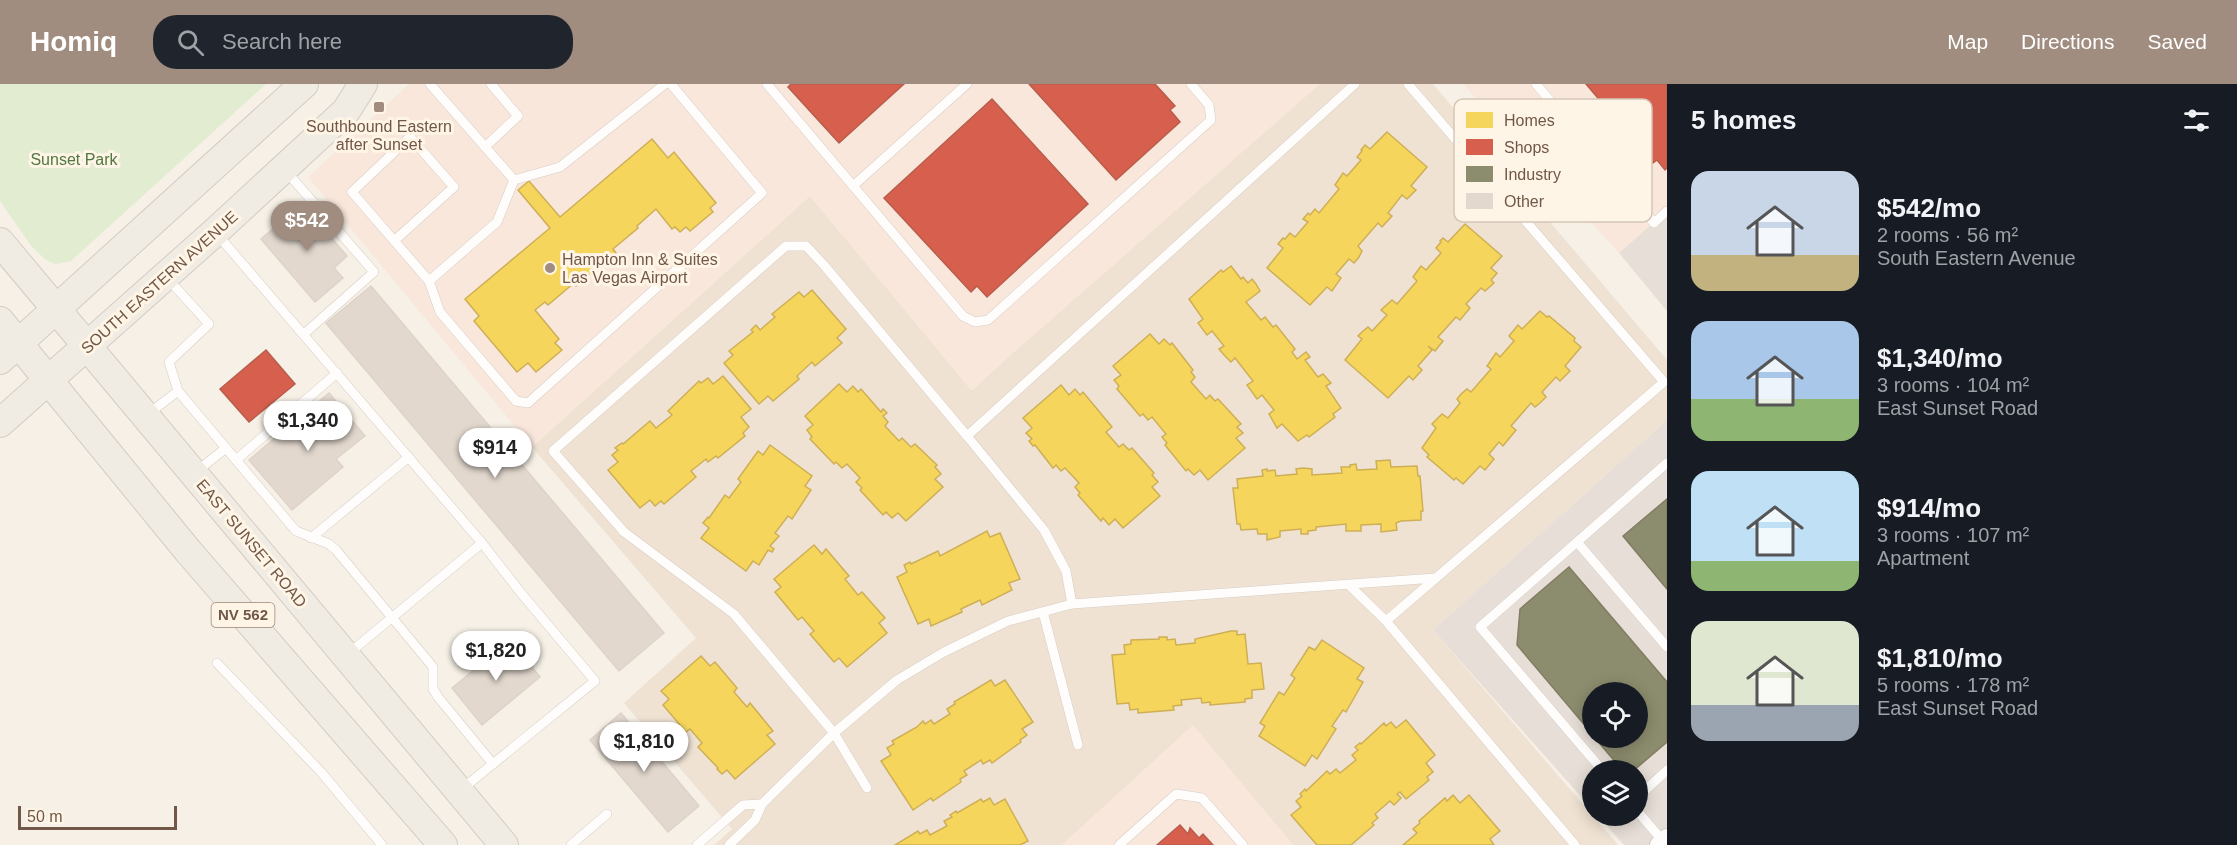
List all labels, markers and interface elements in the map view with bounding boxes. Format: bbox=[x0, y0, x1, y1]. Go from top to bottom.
search box bbox=[153, 15, 573, 69]
text: Homiq bbox=[30, 26, 117, 57]
icon: search bbox=[174, 26, 207, 59]
text: Search here bbox=[222, 29, 342, 54]
text: Map bbox=[1947, 30, 1988, 53]
text: Directions bbox=[2021, 30, 2114, 53]
text: Saved bbox=[2147, 30, 2207, 53]
legend bbox=[1454, 99, 1652, 222]
marker: Southbound Eastern after Sunset bbox=[372, 100, 386, 114]
icon: filters bbox=[2180, 104, 2213, 137]
text: 5 homes bbox=[1691, 105, 1797, 135]
text: Homes bbox=[1504, 112, 1555, 129]
place label: Southbound Eastern after Sunset bbox=[306, 118, 452, 153]
text: Shops bbox=[1504, 139, 1549, 156]
park label: Sunset Park bbox=[30, 151, 119, 168]
text: Industry bbox=[1504, 166, 1561, 183]
text: Other bbox=[1504, 193, 1545, 210]
text: $542/mo bbox=[1877, 193, 1981, 223]
icon: home bbox=[1739, 195, 1811, 267]
pin: $542 bbox=[271, 201, 343, 252]
street label: SOUTH EASTERN AVENUE bbox=[78, 208, 241, 357]
text: $542 bbox=[285, 209, 329, 231]
text: 2 rooms · 56 m² bbox=[1877, 224, 2018, 246]
text: South Eastern Avenue bbox=[1877, 247, 2076, 269]
place label: Hampton Inn & Suites Las Vegas Airport bbox=[562, 251, 718, 286]
marker: Hampton Inn & Suites Las Vegas Airport bbox=[543, 261, 557, 275]
text: $1,340/mo bbox=[1877, 343, 2003, 373]
icon: home bbox=[1739, 345, 1811, 417]
text: 3 rooms · 104 m² bbox=[1877, 374, 2029, 396]
text: East Sunset Road bbox=[1877, 397, 2038, 419]
pin: $1,340 bbox=[259, 401, 357, 452]
text: $1,340 bbox=[277, 409, 339, 431]
pin: $914 bbox=[459, 428, 531, 479]
text: $914 bbox=[473, 436, 517, 458]
street label: EAST SUNSET ROAD bbox=[193, 476, 310, 611]
text: $914/mo bbox=[1877, 493, 1981, 523]
icon: home bbox=[1739, 495, 1811, 567]
text: 3 rooms · 107 m² bbox=[1877, 524, 2029, 546]
text: Apartment bbox=[1877, 547, 1969, 569]
road number: NV 562 bbox=[212, 603, 274, 627]
pin: $1,820 bbox=[447, 631, 545, 682]
text: $1,820 bbox=[465, 639, 527, 661]
text: $1,810/mo bbox=[1877, 643, 2003, 673]
icon: home bbox=[1739, 645, 1811, 717]
text: 5 rooms · 178 m² bbox=[1877, 674, 2029, 696]
map controls bbox=[1582, 682, 1648, 826]
button: locate bbox=[1582, 682, 1648, 748]
text: East Sunset Road bbox=[1877, 697, 2038, 719]
pin: $1,810 bbox=[595, 722, 693, 773]
text: $1,810 bbox=[613, 730, 675, 752]
button: layers bbox=[1582, 760, 1648, 826]
scale bar bbox=[18, 803, 177, 830]
text: 50 m bbox=[27, 808, 63, 825]

